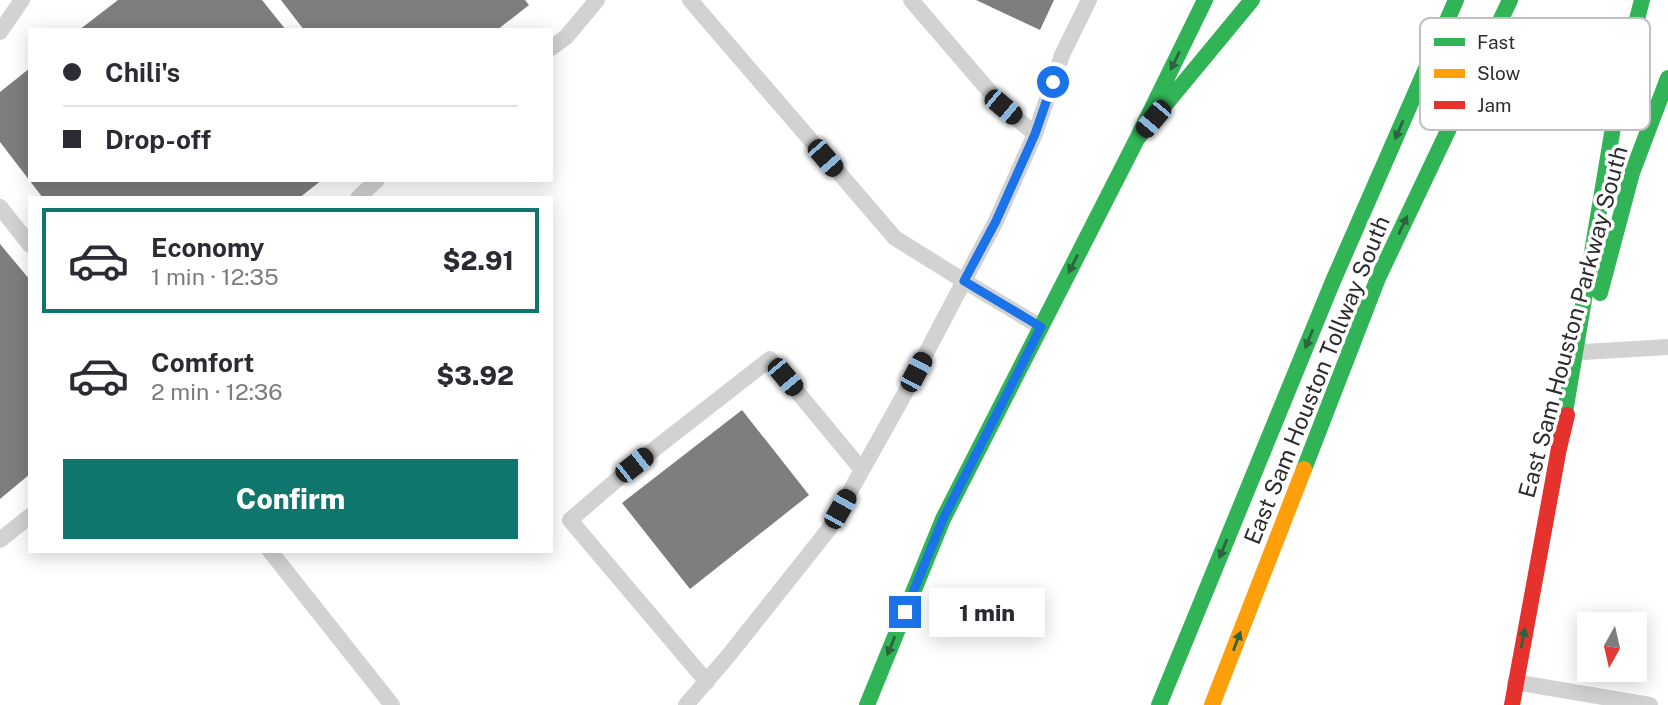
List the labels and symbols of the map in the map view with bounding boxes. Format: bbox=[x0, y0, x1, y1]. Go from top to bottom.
legend bbox=[1420, 18, 1650, 130]
text: Fast bbox=[1477, 31, 1515, 53]
one-way arrow bbox=[1170, 51, 1181, 71]
text: Slow bbox=[1477, 62, 1521, 84]
route start bbox=[1037, 66, 1069, 98]
car bbox=[981, 85, 1026, 129]
text: Jam bbox=[1477, 94, 1511, 116]
car bbox=[1132, 96, 1175, 142]
one-way arrow bbox=[1393, 120, 1405, 140]
car bbox=[804, 135, 847, 181]
street label: East Sam Houston Parkway South bbox=[1513, 143, 1633, 501]
street label: East Sam Houston Tollway South bbox=[1238, 212, 1395, 548]
one-way arrow bbox=[1397, 215, 1409, 235]
one-way arrow bbox=[1067, 254, 1078, 274]
one-way arrow bbox=[1304, 328, 1315, 349]
car bbox=[897, 349, 936, 395]
car bbox=[764, 354, 807, 400]
car bbox=[611, 444, 658, 486]
car bbox=[821, 486, 860, 532]
one-way arrow bbox=[1217, 539, 1228, 560]
callout: 1 min bbox=[930, 588, 1045, 636]
route end bbox=[889, 596, 921, 628]
north arrow bbox=[1577, 612, 1647, 682]
one-way arrow bbox=[1518, 627, 1529, 649]
one-way arrow bbox=[1232, 631, 1243, 652]
one-way arrow bbox=[885, 636, 896, 657]

